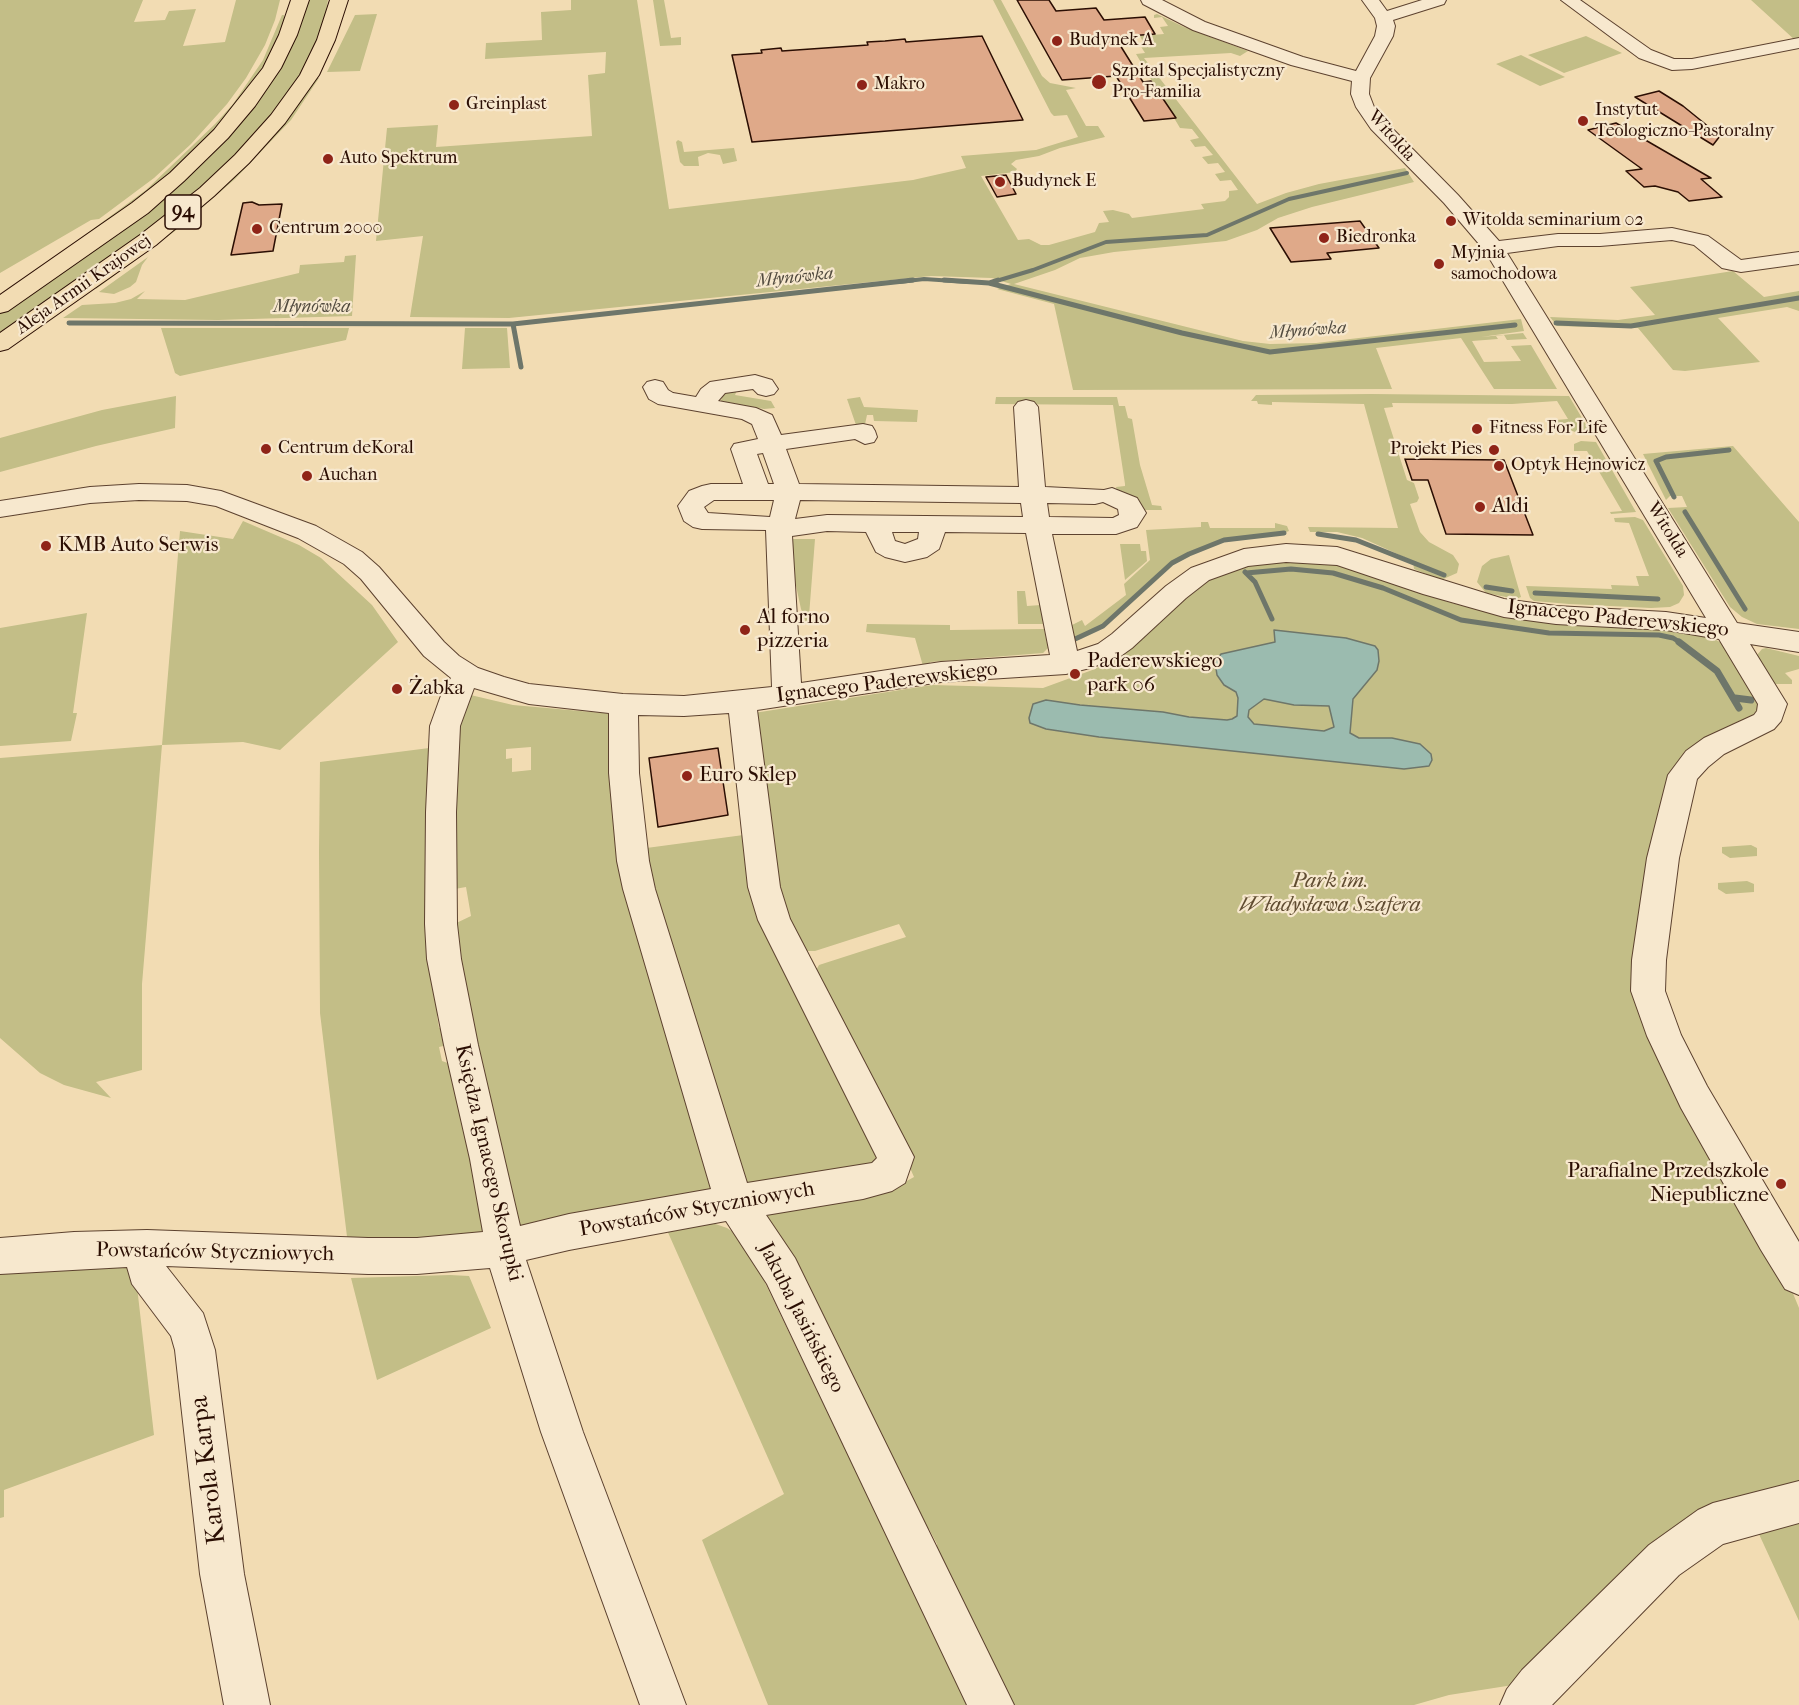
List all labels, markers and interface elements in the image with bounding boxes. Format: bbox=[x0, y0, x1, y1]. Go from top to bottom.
place label: Budynek A bbox=[1069, 30, 1154, 52]
marker: Budynek A bbox=[1050, 34, 1064, 48]
place label: Szpital Specjalistyczny Pro-Familia bbox=[1112, 61, 1285, 104]
marker: Szpital Specjalistyczny Pro-Familia bbox=[1090, 73, 1108, 91]
place label: Makro bbox=[874, 74, 925, 96]
marker: Makro bbox=[855, 78, 869, 92]
place label: Greinplast bbox=[466, 94, 547, 116]
marker: Greinplast bbox=[447, 98, 461, 112]
place label: Instytut Teologiczno-Pastoralny bbox=[1595, 100, 1774, 142]
street label: Witolda bbox=[1363, 106, 1419, 166]
marker: Instytut Teologiczno-Pastoralny bbox=[1576, 114, 1590, 128]
place label: Auto Spektrum bbox=[340, 148, 458, 170]
marker: Auto Spektrum bbox=[321, 152, 335, 166]
place label: Budynek E bbox=[1012, 171, 1096, 193]
marker: Budynek E bbox=[993, 175, 1007, 189]
road number: 94 bbox=[165, 195, 201, 229]
place label: Witolda seminarium 02 bbox=[1463, 210, 1644, 232]
marker: Witolda seminarium 02 bbox=[1444, 214, 1458, 228]
place label: Centrum 2000 bbox=[269, 218, 383, 240]
marker: Centrum 2000 bbox=[250, 222, 264, 236]
place label: Biedronka bbox=[1336, 227, 1416, 249]
street label: Aleja Armii Krajowej bbox=[12, 230, 156, 340]
marker: Biedronka bbox=[1317, 231, 1331, 245]
place label: Myjnia samochodowa bbox=[1451, 243, 1557, 286]
marker: Myjnia samochodowa bbox=[1432, 257, 1446, 271]
water label: Młynówka bbox=[755, 263, 835, 293]
water label: Młynówka bbox=[273, 297, 351, 319]
water label: Młynówka bbox=[1269, 318, 1347, 344]
place label: Fitness For Life bbox=[1489, 418, 1608, 440]
marker: Fitness For Life bbox=[1470, 422, 1484, 436]
place label: Centrum deKoral bbox=[278, 438, 414, 460]
place label: Projekt Pies bbox=[1390, 439, 1482, 461]
marker: Centrum deKoral bbox=[259, 442, 273, 456]
marker: Projekt Pies bbox=[1487, 443, 1501, 457]
place label: Optyk Hejnowicz bbox=[1511, 455, 1645, 477]
marker: Optyk Hejnowicz bbox=[1492, 459, 1506, 473]
place label: Auchan bbox=[319, 465, 377, 487]
marker: Auchan bbox=[300, 469, 314, 483]
place label: Aldi bbox=[1492, 494, 1529, 520]
street label: Witolda bbox=[1642, 498, 1692, 562]
marker: Aldi bbox=[1473, 500, 1487, 514]
place label: KMB Auto Serwis bbox=[58, 533, 218, 559]
marker: KMB Auto Serwis bbox=[39, 539, 53, 553]
street label: Ignacego Paderewskiego bbox=[1506, 595, 1730, 643]
place label: Al forno pizzeria bbox=[757, 605, 830, 655]
marker: Al forno pizzeria bbox=[738, 623, 752, 637]
place label: Paderewskiego park 06 bbox=[1087, 649, 1222, 699]
street label: Ignacego Paderewskiego bbox=[775, 657, 999, 709]
marker: Paderewskiego park 06 bbox=[1068, 667, 1082, 681]
place label: Żabka bbox=[409, 676, 464, 702]
marker: Żabka bbox=[390, 682, 404, 696]
place label: Euro Sklep bbox=[699, 763, 797, 789]
marker: Euro Sklep bbox=[680, 769, 694, 783]
park label: Park im. Władysława Szafera bbox=[1239, 869, 1421, 919]
street label: Księdza Ignacego Skorupki bbox=[448, 1042, 528, 1284]
place label: Parafialne Przedszkole Niepubliczne bbox=[1567, 1159, 1769, 1209]
street label: Powstańców Styczniowych bbox=[577, 1177, 817, 1243]
marker: Parafialne Przedszkole Niepubliczne bbox=[1774, 1177, 1788, 1191]
street label: Powstańców Styczniowych bbox=[96, 1238, 334, 1268]
street label: Jakuba Jasińskiego bbox=[752, 1239, 850, 1397]
street label: Karola Karpa bbox=[184, 1394, 234, 1546]

